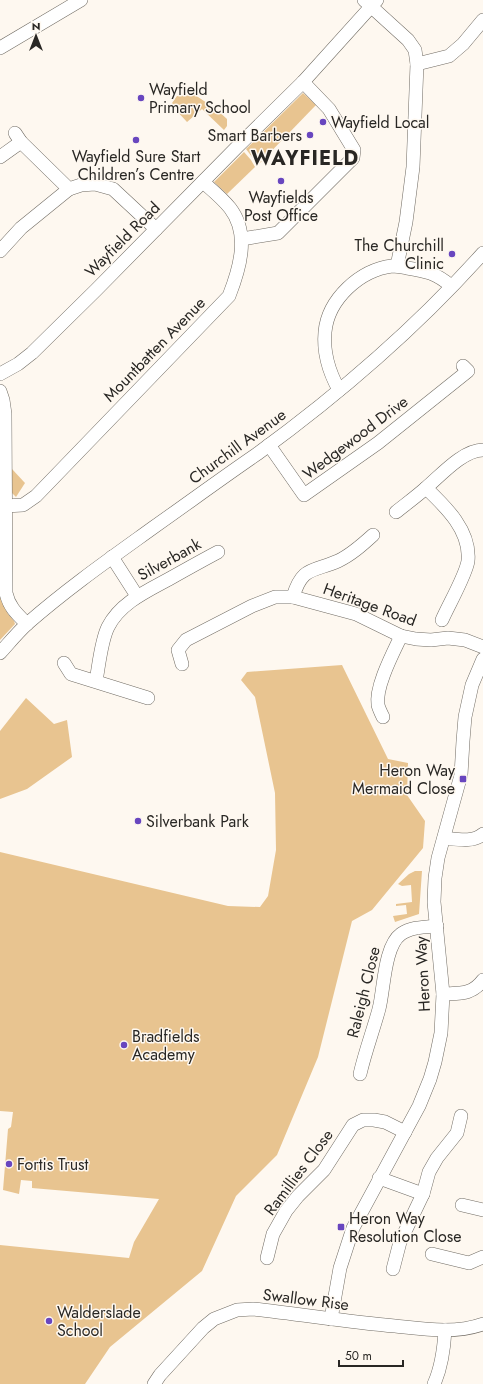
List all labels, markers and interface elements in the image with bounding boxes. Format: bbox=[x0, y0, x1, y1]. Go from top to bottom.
north arrow bbox=[16, 16, 56, 56]
text: N bbox=[32, 18, 40, 34]
place label: Wayfield Primary School bbox=[149, 78, 251, 119]
marker: Wayfield Primary School bbox=[136, 93, 146, 103]
place label: Wayfield Local bbox=[331, 111, 429, 134]
marker: Wayfield Local bbox=[318, 117, 328, 127]
place label: Smart Barbers bbox=[208, 124, 302, 147]
marker: Smart Barbers bbox=[305, 130, 315, 140]
marker: Wayfield Sure Start Children’s Centre bbox=[131, 135, 141, 145]
district label: WAYFIELD bbox=[251, 144, 359, 173]
place label: Wayfield Sure Start Children’s Centre bbox=[72, 145, 200, 186]
marker: Wayfields Post Office bbox=[276, 176, 286, 186]
place label: Wayfields Post Office bbox=[244, 186, 318, 227]
street label: Wayfield Road bbox=[80, 197, 165, 282]
place label: The Churchill Clinic bbox=[355, 234, 444, 275]
marker: The Churchill Clinic bbox=[447, 249, 457, 259]
street label: Mountbatten Avenue bbox=[98, 292, 211, 407]
street label: Wedgewood Drive bbox=[298, 390, 413, 485]
street label: Churchill Avenue bbox=[184, 403, 291, 490]
street label: Silverbank bbox=[133, 532, 206, 586]
street label: Heritage Road bbox=[320, 577, 420, 632]
place label: Heron Way Mermaid Close bbox=[352, 759, 456, 800]
marker: Heron Way Mermaid Close bbox=[458, 774, 468, 784]
place label: Silverbank Park bbox=[146, 810, 250, 833]
marker: Silverbank Park bbox=[133, 816, 143, 826]
street label: Heron Way bbox=[409, 935, 436, 1012]
street label: Raleigh Close bbox=[341, 944, 386, 1040]
place label: Bradfields Academy bbox=[132, 1025, 199, 1066]
marker: Bradfields Academy bbox=[119, 1040, 129, 1050]
street label: Ramillies Close bbox=[258, 1124, 338, 1220]
place label: Fortis Trust bbox=[17, 1153, 88, 1176]
marker: Fortis Trust bbox=[4, 1159, 14, 1169]
place label: Heron Way Resolution Close bbox=[349, 1207, 461, 1248]
marker: Heron Way Resolution Close bbox=[336, 1222, 346, 1232]
street label: Swallow Rise bbox=[262, 1283, 350, 1316]
place label: Walderslade School bbox=[57, 1301, 141, 1342]
marker: Walderslade School bbox=[44, 1316, 54, 1326]
scale bar bbox=[339, 1342, 403, 1368]
text: 50 m bbox=[345, 1347, 372, 1365]

